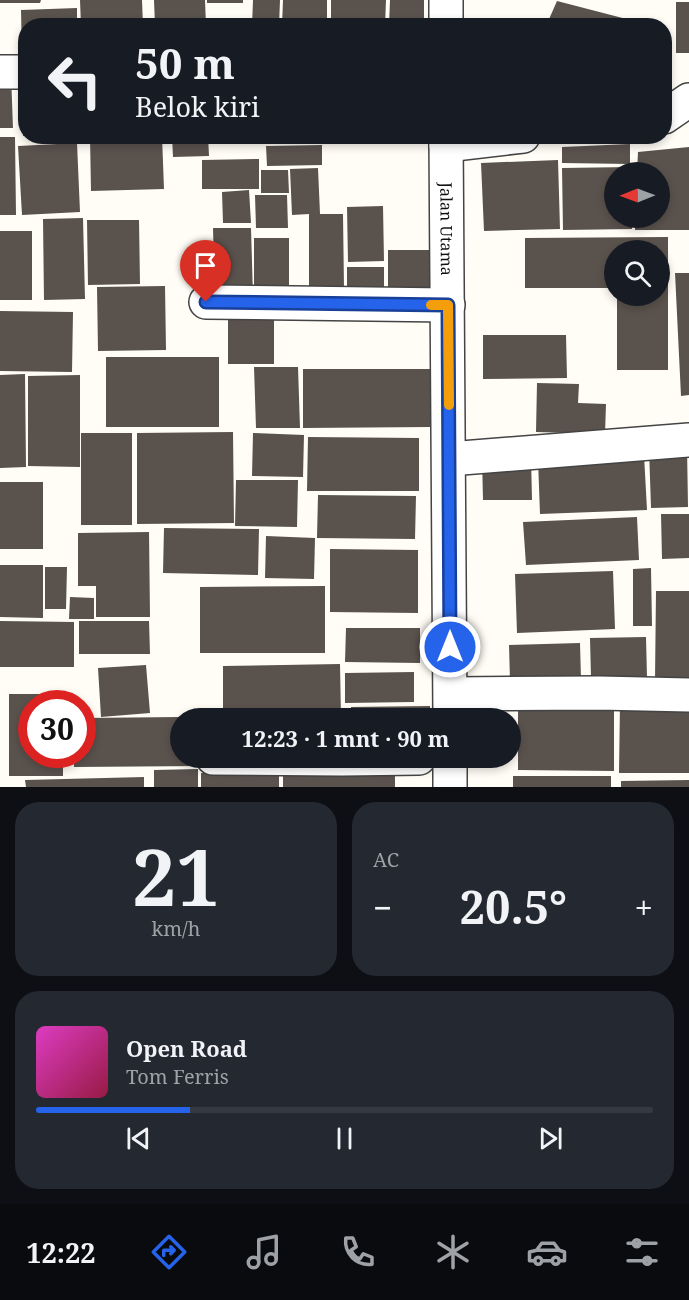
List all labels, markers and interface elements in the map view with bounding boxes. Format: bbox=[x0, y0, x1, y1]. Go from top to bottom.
text: 50 m bbox=[135, 34, 235, 91]
icon: left bbox=[36, 42, 114, 120]
text: Belok kiri bbox=[135, 88, 260, 125]
north arrow bbox=[604, 162, 670, 228]
map controls bbox=[604, 162, 670, 306]
street label: Jalan Utama bbox=[435, 181, 458, 276]
pin bbox=[180, 240, 231, 302]
button: search bbox=[604, 240, 670, 306]
icon: arrive bbox=[189, 249, 222, 282]
position arrow bbox=[418, 615, 482, 679]
speed limit sign: 30 bbox=[18, 690, 96, 768]
text: 12:23 · 1 mnt · 90 m bbox=[242, 723, 449, 753]
text: 21 bbox=[132, 823, 220, 929]
text: AC bbox=[373, 846, 399, 873]
text: 20.5° bbox=[460, 876, 567, 937]
text: − bbox=[373, 885, 392, 930]
text: + bbox=[635, 885, 653, 930]
text: km/h bbox=[151, 915, 201, 942]
text: Open Road bbox=[126, 1033, 247, 1063]
text: Tom Ferris bbox=[126, 1063, 229, 1090]
icon: previous bbox=[122, 1122, 155, 1155]
icon: pause bbox=[328, 1122, 361, 1155]
icon: next bbox=[534, 1122, 567, 1155]
icon: directions bbox=[148, 1231, 190, 1273]
icon: music bbox=[243, 1231, 285, 1273]
icon: phone bbox=[337, 1231, 379, 1273]
icon: climate bbox=[432, 1231, 474, 1273]
icon: car bbox=[526, 1231, 568, 1273]
icon: filters bbox=[621, 1231, 663, 1273]
text: 12:22 bbox=[26, 1234, 96, 1271]

